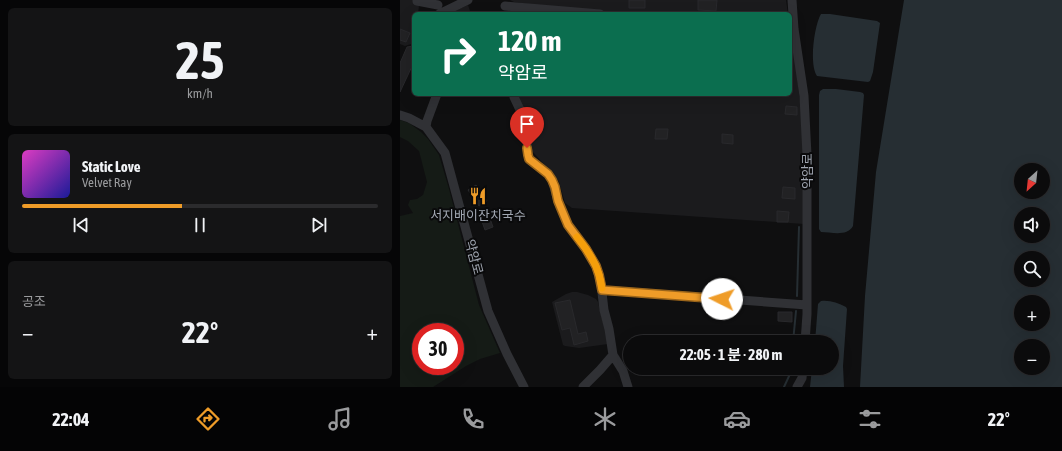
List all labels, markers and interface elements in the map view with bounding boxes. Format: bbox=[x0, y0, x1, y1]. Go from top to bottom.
text: 120 m bbox=[498, 25, 561, 57]
icon: right bbox=[432, 28, 484, 80]
text: 25 bbox=[176, 30, 224, 90]
text: 약암로 bbox=[498, 62, 548, 83]
text: km/h bbox=[187, 86, 213, 101]
pin bbox=[510, 107, 544, 148]
icon: arrive bbox=[516, 113, 538, 135]
street label: 약암로 bbox=[800, 153, 815, 189]
text: Static Love bbox=[82, 158, 141, 175]
north arrow bbox=[1014, 163, 1050, 199]
map controls bbox=[1014, 163, 1050, 375]
text: Velvet Ray bbox=[82, 175, 132, 190]
restaurant icon: 서지배이잔치국수 bbox=[468, 186, 488, 206]
button: sound bbox=[1014, 207, 1050, 243]
place label: 서지배이잔치국수 bbox=[430, 208, 526, 223]
icon: previous bbox=[70, 214, 92, 236]
icon: pause bbox=[189, 214, 211, 236]
icon: next bbox=[308, 214, 330, 236]
street label: 약암로 bbox=[462, 238, 486, 276]
button: search bbox=[1014, 251, 1050, 287]
position arrow bbox=[701, 278, 743, 320]
text: 공조 bbox=[22, 294, 46, 309]
button: + bbox=[1014, 295, 1050, 331]
text: 22° bbox=[182, 315, 218, 349]
text: − bbox=[22, 319, 33, 345]
text: + bbox=[367, 319, 378, 345]
speed limit sign: 30 bbox=[412, 323, 464, 375]
button: − bbox=[1014, 339, 1050, 375]
text: 22:05 · 1 분 · 280 m bbox=[680, 346, 782, 363]
icon: directions bbox=[194, 405, 222, 433]
icon: music bbox=[326, 405, 354, 433]
icon: phone bbox=[459, 405, 487, 433]
icon: climate bbox=[591, 405, 619, 433]
icon: car bbox=[723, 405, 751, 433]
icon: filters bbox=[856, 405, 884, 433]
text: 22:04 bbox=[52, 409, 90, 430]
text: 22° bbox=[988, 409, 1010, 430]

